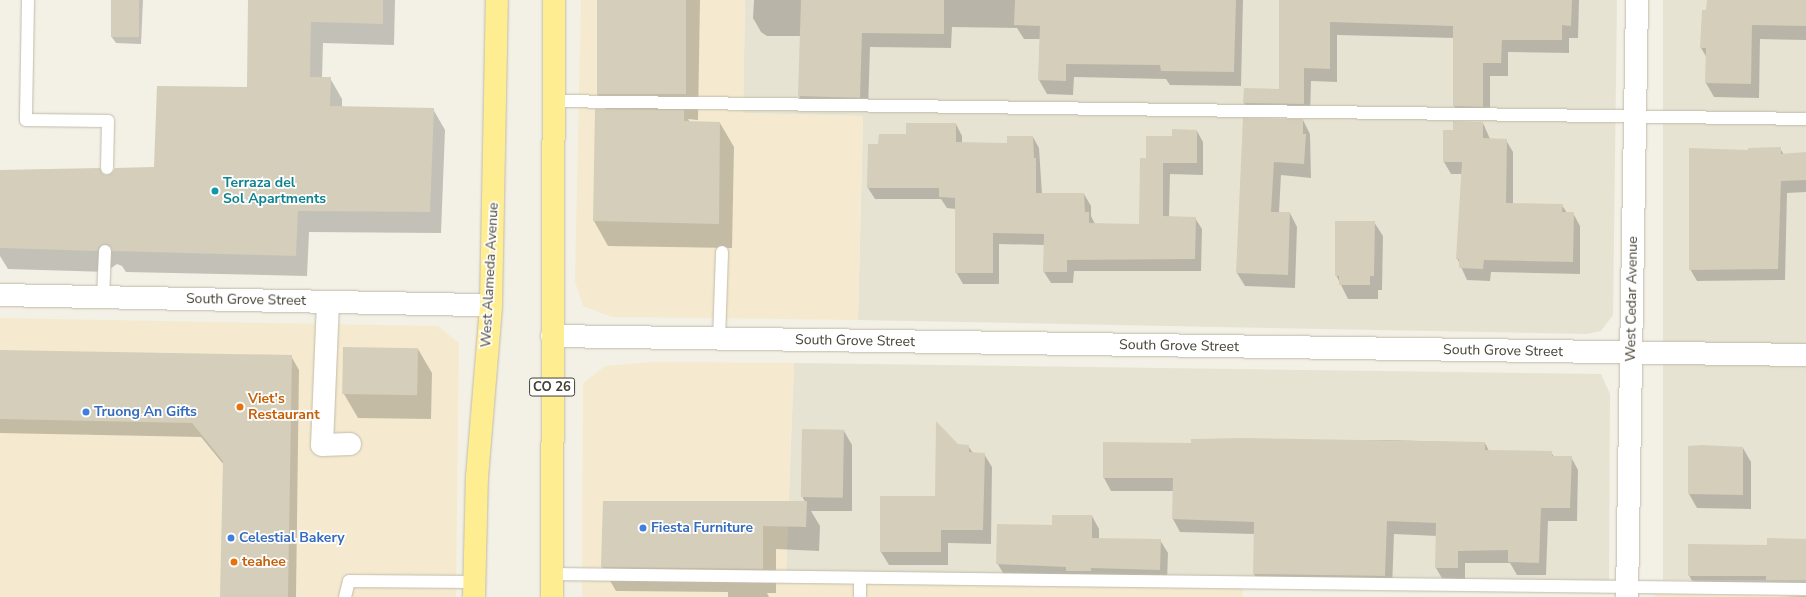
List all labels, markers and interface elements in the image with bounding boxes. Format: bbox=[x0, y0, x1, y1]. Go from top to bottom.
place label: Terraza del Sol Apartments bbox=[223, 175, 326, 208]
marker: Terraza del Sol Apartments bbox=[210, 186, 220, 196]
street label: West Alameda Avenue bbox=[478, 202, 502, 348]
street label: West Cedar Avenue bbox=[1623, 236, 1641, 362]
street label: South Grove Street bbox=[186, 291, 306, 309]
street label: South Grove Street bbox=[795, 332, 915, 350]
street label: South Grove Street bbox=[1119, 337, 1239, 355]
street label: South Grove Street bbox=[1443, 342, 1563, 360]
road number: CO 26 bbox=[529, 376, 575, 398]
place label: Viet's Restaurant bbox=[248, 391, 320, 424]
marker: Viet's Restaurant bbox=[235, 402, 245, 412]
place label: Truong An Gifts bbox=[94, 404, 197, 420]
marker: Truong An Gifts bbox=[81, 407, 91, 417]
place label: Fiesta Furniture bbox=[651, 520, 753, 536]
marker: Fiesta Furniture bbox=[638, 523, 648, 533]
place label: Celestial Bakery bbox=[239, 530, 345, 546]
marker: Celestial Bakery bbox=[226, 533, 236, 543]
place label: teahee bbox=[242, 554, 286, 570]
marker: teahee bbox=[229, 557, 239, 567]

